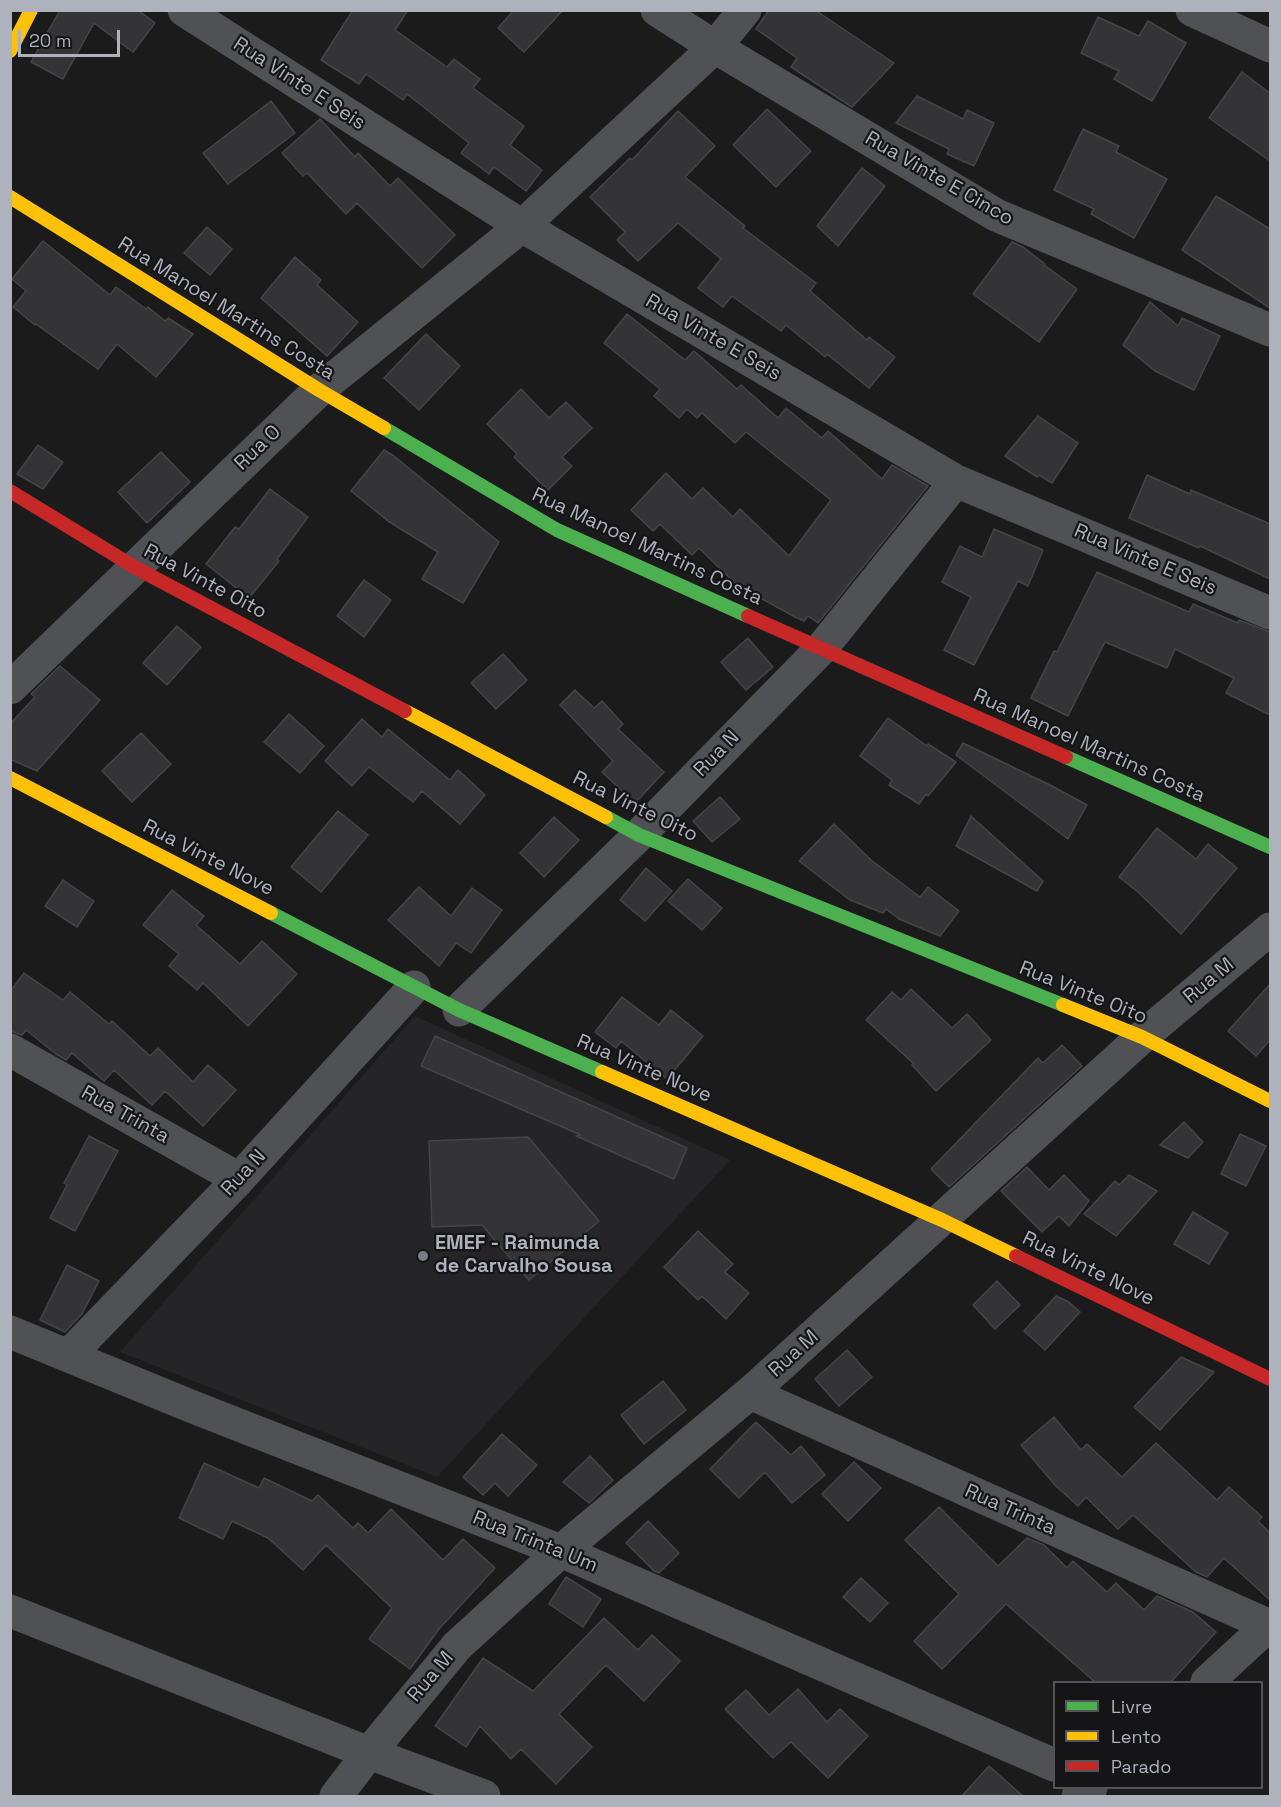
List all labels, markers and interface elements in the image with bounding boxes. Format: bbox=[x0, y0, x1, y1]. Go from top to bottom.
scale bar bbox=[21, 18, 123, 56]
text: 20 m bbox=[29, 29, 72, 52]
street label: Rua Vinte E Seis bbox=[229, 32, 369, 136]
street label: Rua Vinte E Cinco bbox=[861, 127, 1017, 231]
street label: Rua Manoel Martins Costa bbox=[113, 232, 339, 386]
street label: Rua Vinte E Seis bbox=[641, 289, 785, 387]
street label: Rua O bbox=[230, 420, 286, 476]
street label: Rua Manoel Martins Costa bbox=[528, 483, 766, 611]
street label: Rua Vinte E Seis bbox=[1070, 519, 1220, 601]
street label: Rua Vinte Oito bbox=[139, 539, 271, 625]
street label: Rua Manoel Martins Costa bbox=[969, 684, 1209, 808]
street label: Rua N bbox=[689, 726, 745, 782]
street label: Rua Vinte Oito bbox=[569, 766, 701, 848]
street label: Rua Vinte Nove bbox=[138, 815, 278, 901]
street label: Rua M bbox=[1179, 953, 1239, 1009]
street label: Rua Vinte Oito bbox=[1015, 956, 1151, 1030]
street label: Rua Vinte Nove bbox=[573, 1030, 715, 1108]
street label: Rua Trinta bbox=[77, 1081, 173, 1149]
street label: Rua N bbox=[217, 1145, 271, 1201]
street label: Rua Vinte Nove bbox=[1018, 1227, 1158, 1311]
place label: EMEF - Raimunda de Carvalho Sousa bbox=[435, 1232, 613, 1279]
marker: EMEF - Raimunda de Carvalho Sousa bbox=[416, 1249, 430, 1263]
street label: Rua M bbox=[764, 1325, 824, 1383]
street label: Rua Trinta bbox=[961, 1479, 1059, 1541]
street label: Rua Trinta Um bbox=[469, 1506, 601, 1578]
street label: Rua M bbox=[403, 1647, 459, 1707]
legend bbox=[1053, 1681, 1263, 1789]
text: Livre bbox=[1111, 1695, 1152, 1718]
text: Lento bbox=[1111, 1725, 1161, 1748]
text: Parado bbox=[1111, 1755, 1171, 1778]

